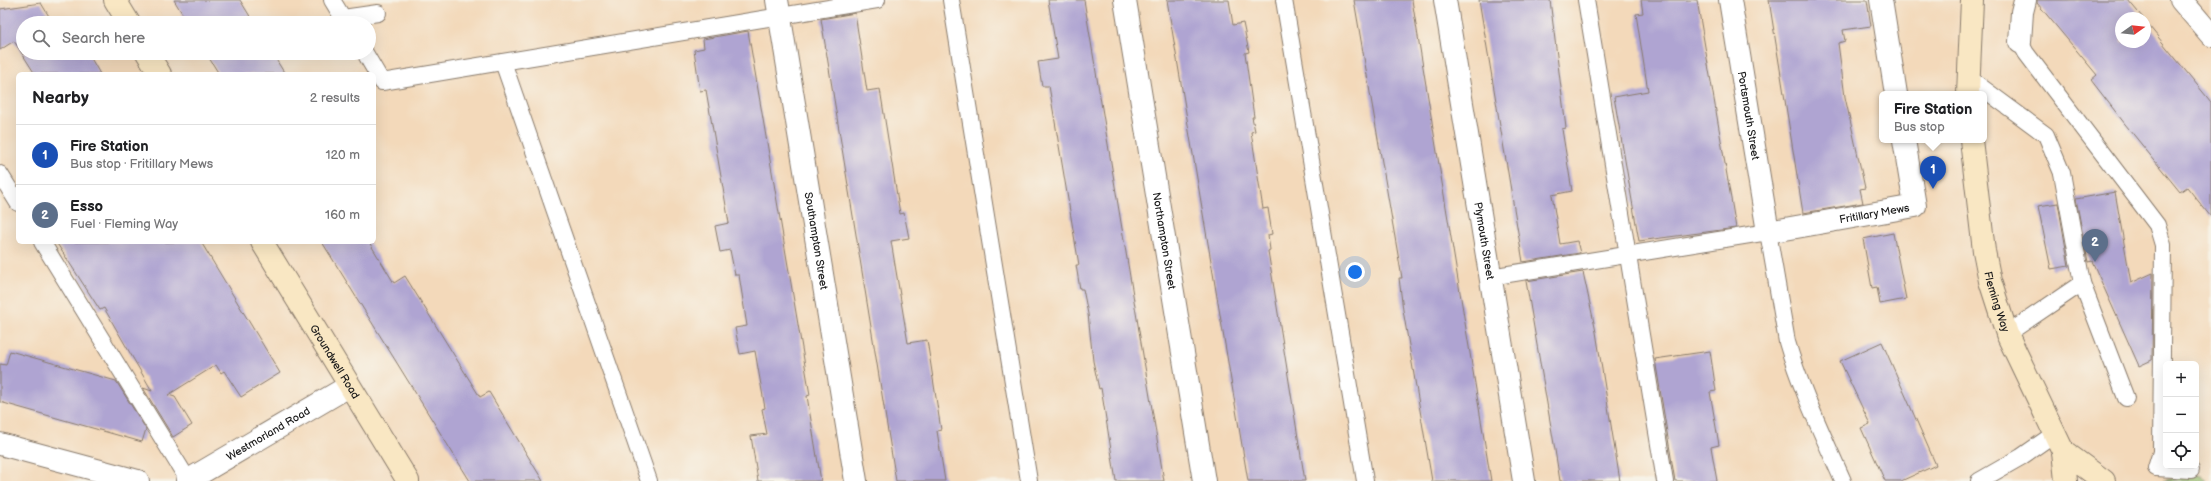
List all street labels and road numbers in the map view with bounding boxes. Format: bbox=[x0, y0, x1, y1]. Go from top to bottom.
street label: Portsmouth Street bbox=[1735, 70, 1762, 161]
street label: Southampton Street bbox=[802, 191, 831, 291]
street label: Northampton Street bbox=[1150, 191, 1179, 291]
street label: Plymouth Street bbox=[1471, 201, 1497, 281]
street label: Fritillary Mews bbox=[1838, 201, 1911, 226]
street label: Fleming Way bbox=[1981, 270, 2012, 334]
street label: Groundwell Road bbox=[307, 322, 362, 401]
street label: Westmorland Road bbox=[224, 404, 313, 463]

